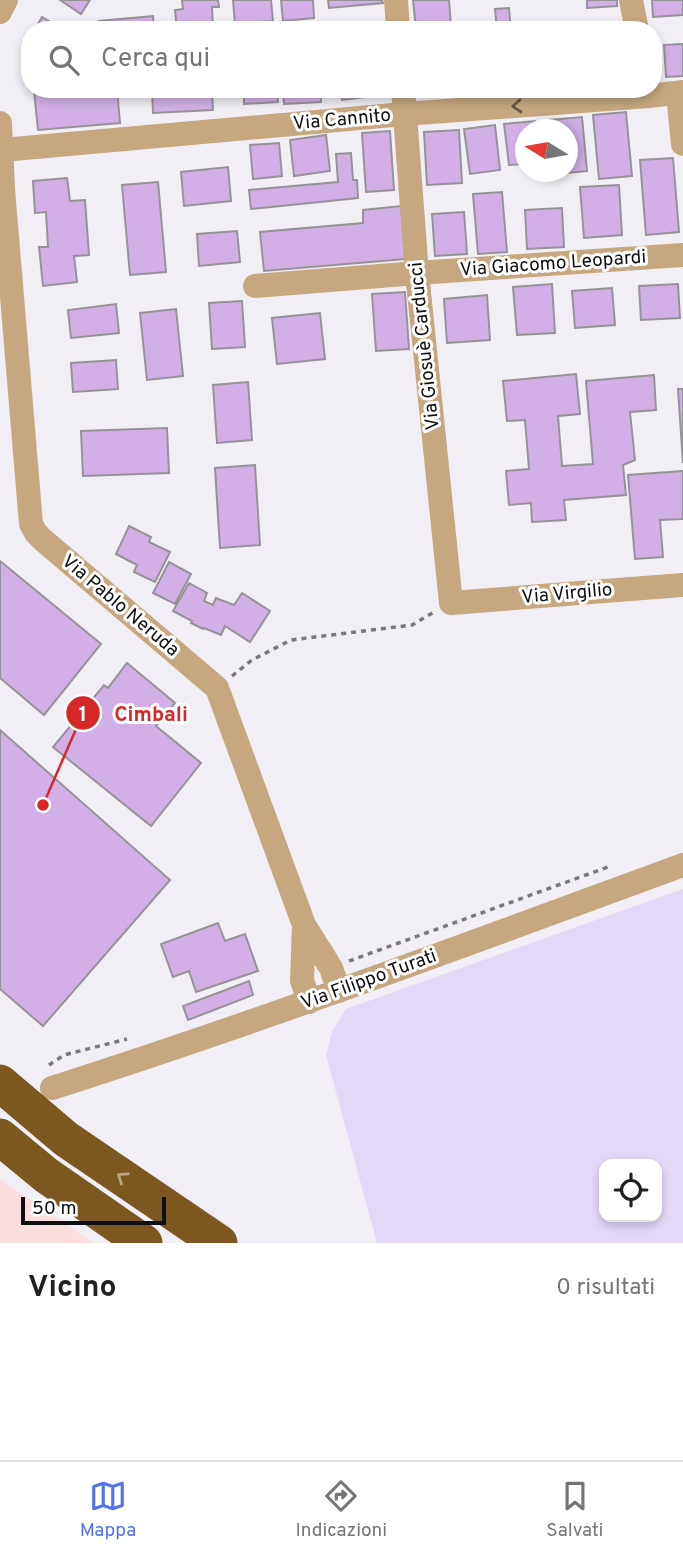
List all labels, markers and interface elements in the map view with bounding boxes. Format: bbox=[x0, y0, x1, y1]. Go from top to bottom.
search box bbox=[21, 21, 662, 98]
icon: search bbox=[45, 41, 83, 79]
text: Cerca qui bbox=[101, 43, 210, 76]
one-way arrow bbox=[512, 98, 523, 113]
street label: Via Cannito bbox=[292, 104, 392, 136]
north arrow bbox=[515, 119, 578, 182]
street label: Via Giacomo Leopardi bbox=[459, 246, 647, 282]
street label: Via Giosuè Carducci bbox=[404, 261, 446, 431]
street label: Via Pablo Neruda bbox=[56, 550, 184, 662]
street label: Via Virgilio bbox=[521, 578, 613, 610]
callout: Cimbali bbox=[65, 692, 202, 734]
text: 1 bbox=[79, 702, 87, 729]
text: Cimbali bbox=[114, 702, 188, 729]
street label: Via Filippo Turati bbox=[298, 944, 440, 1016]
map controls bbox=[599, 1159, 662, 1222]
button: locate bbox=[599, 1159, 662, 1222]
one-way arrow bbox=[117, 1173, 130, 1185]
scale bar bbox=[21, 1194, 166, 1226]
text: 50 m bbox=[32, 1197, 77, 1221]
text: Vicino bbox=[28, 1270, 117, 1307]
text: 0 risultati bbox=[556, 1274, 655, 1303]
tab: Mappa bbox=[80, 1477, 136, 1543]
tab: Indicazioni bbox=[295, 1477, 387, 1543]
tab: Salvati bbox=[546, 1477, 603, 1543]

